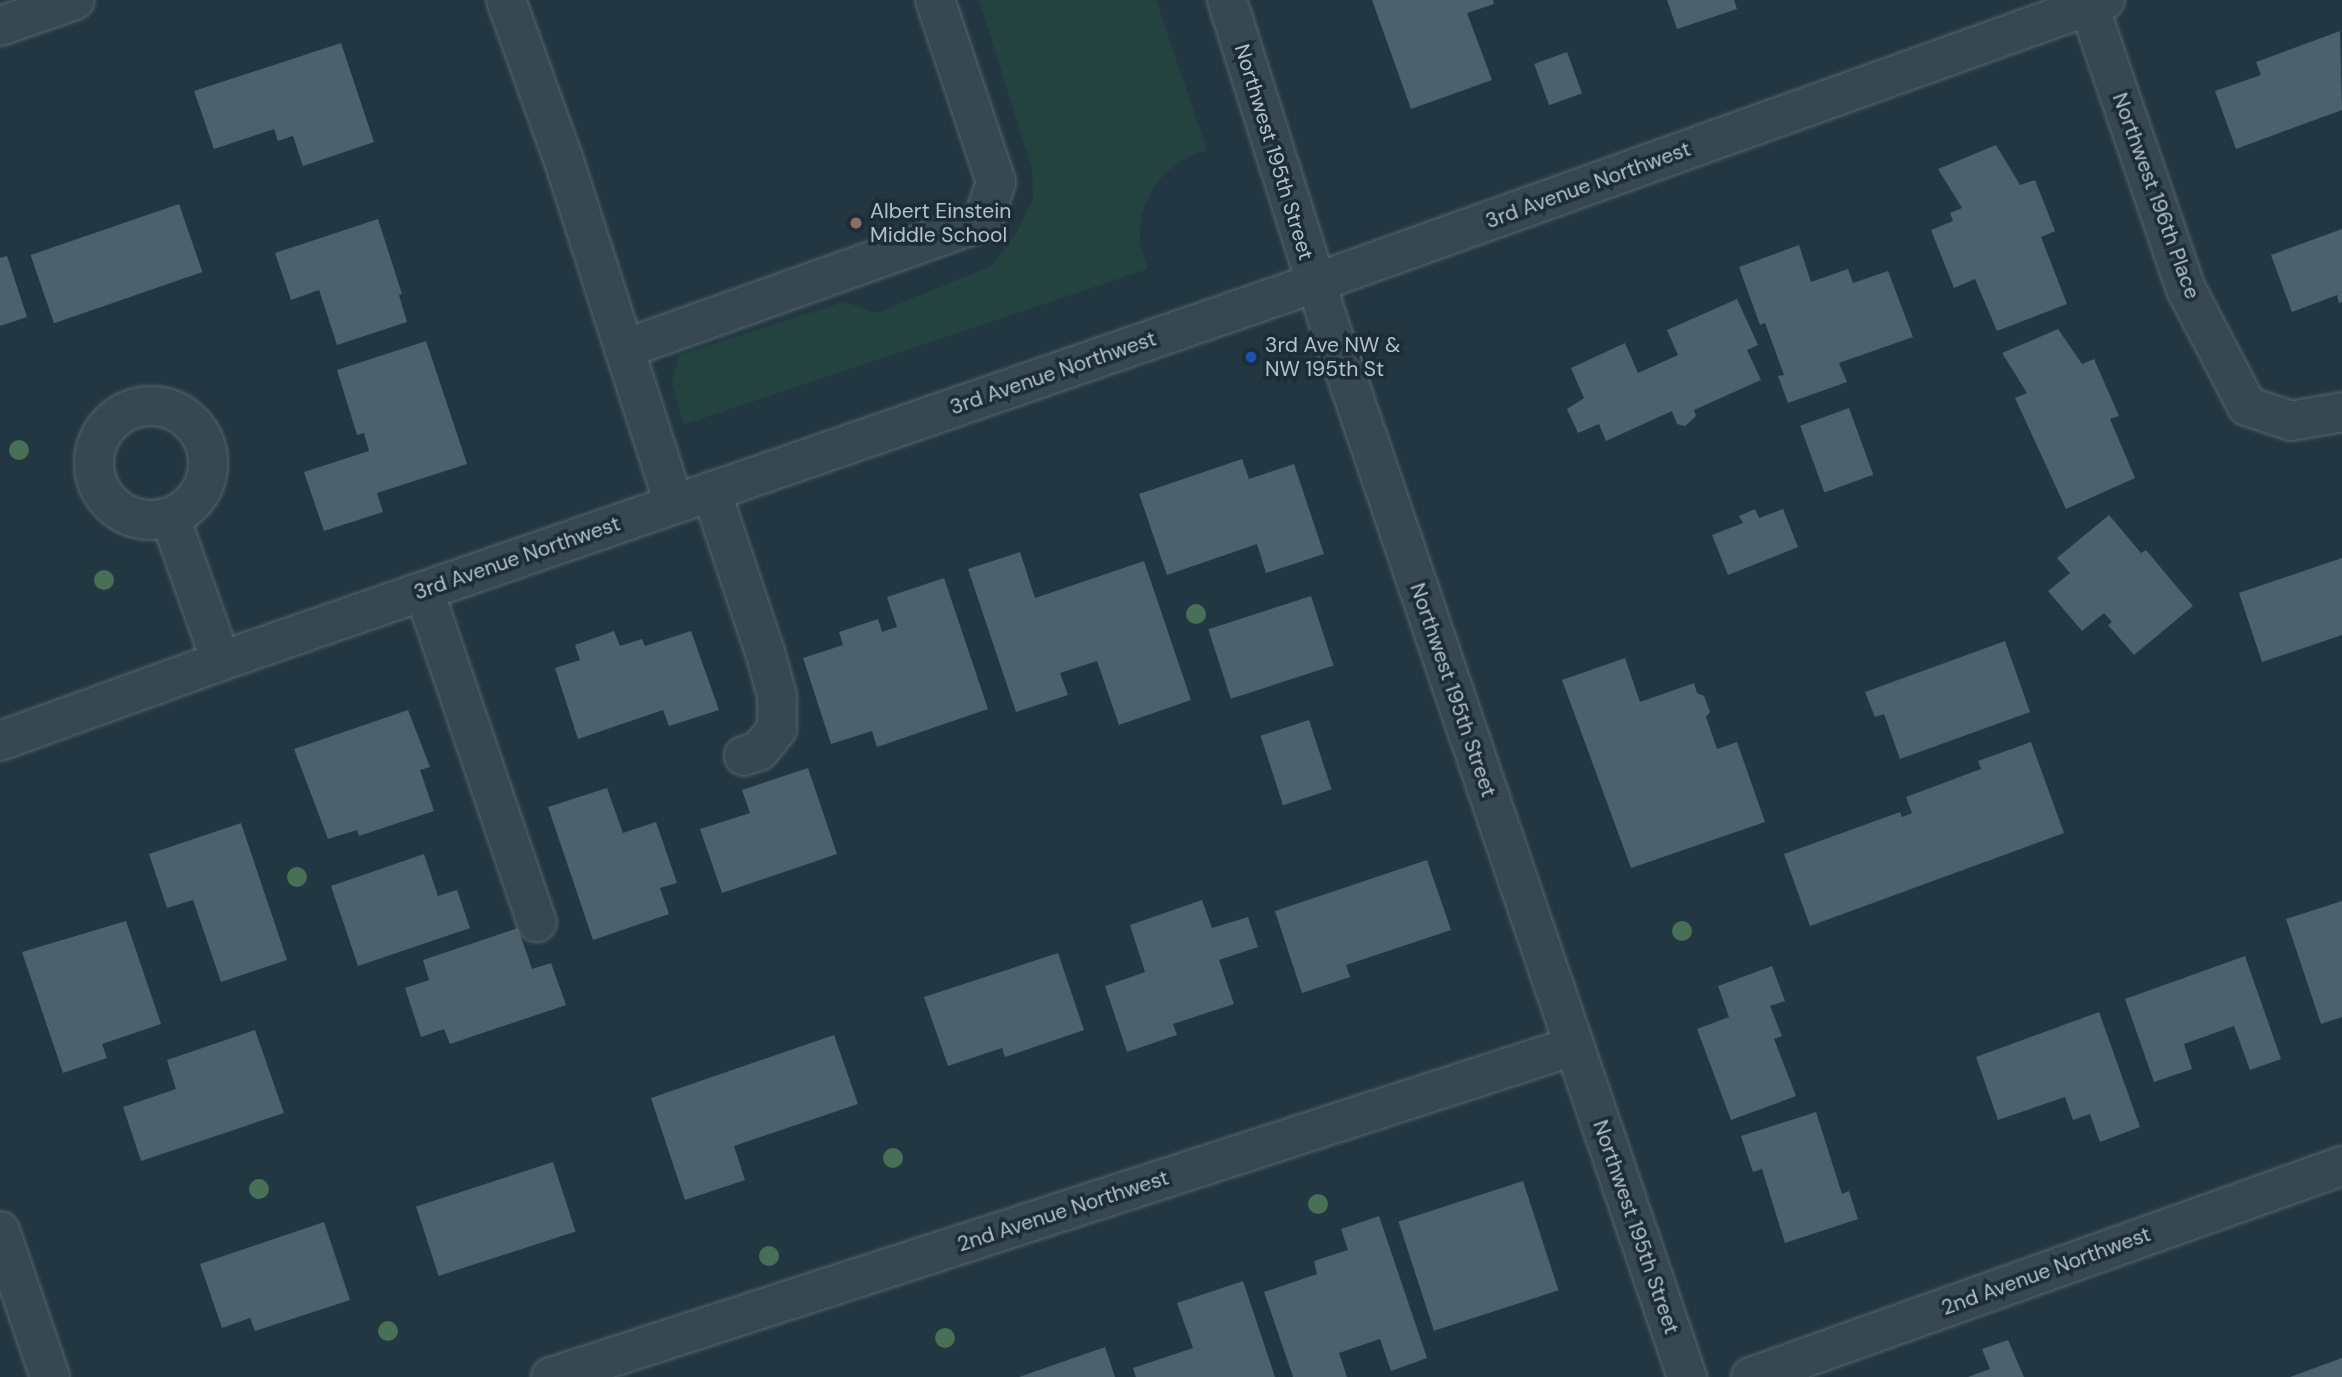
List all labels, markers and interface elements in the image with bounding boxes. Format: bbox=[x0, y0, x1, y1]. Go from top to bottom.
street label: Northwest 195th Street bbox=[1229, 41, 1319, 263]
street label: Northwest 196th Place bbox=[2107, 89, 2205, 303]
street label: 3rd Avenue Northwest bbox=[1482, 136, 1694, 234]
place label: Albert Einstein Middle School bbox=[870, 198, 1011, 248]
marker: Albert Einstein Middle School bbox=[848, 215, 864, 231]
street label: 3rd Avenue Northwest bbox=[947, 326, 1159, 420]
place label: 3rd Ave NW & NW 195th St bbox=[1265, 332, 1400, 382]
marker: 3rd Ave NW & NW 195th St bbox=[1243, 349, 1259, 365]
street label: 3rd Avenue Northwest bbox=[411, 511, 623, 605]
street label: Northwest 195th Street bbox=[1405, 580, 1501, 800]
street label: Northwest 195th Street bbox=[1588, 1117, 1684, 1337]
street label: 2nd Avenue Northwest bbox=[954, 1165, 1172, 1257]
street label: 2nd Avenue Northwest bbox=[1938, 1221, 2154, 1321]

